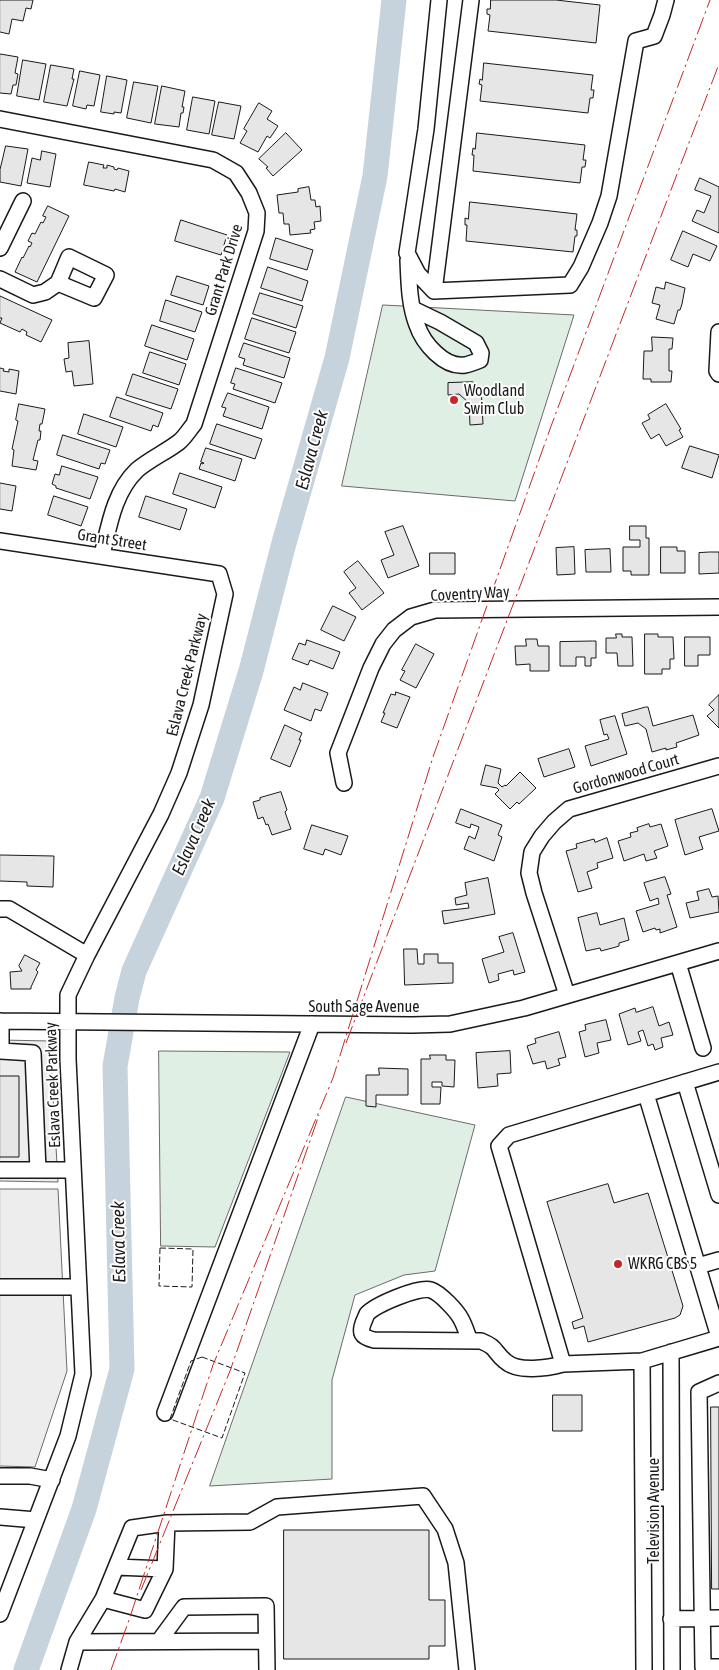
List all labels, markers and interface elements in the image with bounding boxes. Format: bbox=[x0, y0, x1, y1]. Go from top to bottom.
street label: Grant Park Drive bbox=[201, 222, 247, 318]
place label: Woodland Swim Club bbox=[464, 381, 525, 419]
marker: Woodland Swim Club bbox=[448, 394, 460, 406]
water label: Eslava Creek bbox=[291, 408, 333, 492]
street label: Grant Street bbox=[76, 525, 148, 555]
street label: Coventry Way bbox=[430, 582, 510, 606]
street label: Eslava Creek Parkway bbox=[162, 612, 212, 738]
street label: Gordonwood Court bbox=[571, 750, 681, 798]
water label: Eslava Creek bbox=[168, 795, 220, 879]
street label: South Sage Avenue bbox=[309, 997, 419, 1017]
street label: Eslava Creek Parkway bbox=[41, 1022, 65, 1148]
water label: Eslava Creek bbox=[107, 1201, 131, 1283]
place label: WKRG CBS 5 bbox=[628, 1254, 697, 1274]
marker: WKRG CBS 5 bbox=[612, 1258, 624, 1270]
street label: Television Avenue bbox=[644, 1458, 664, 1564]

